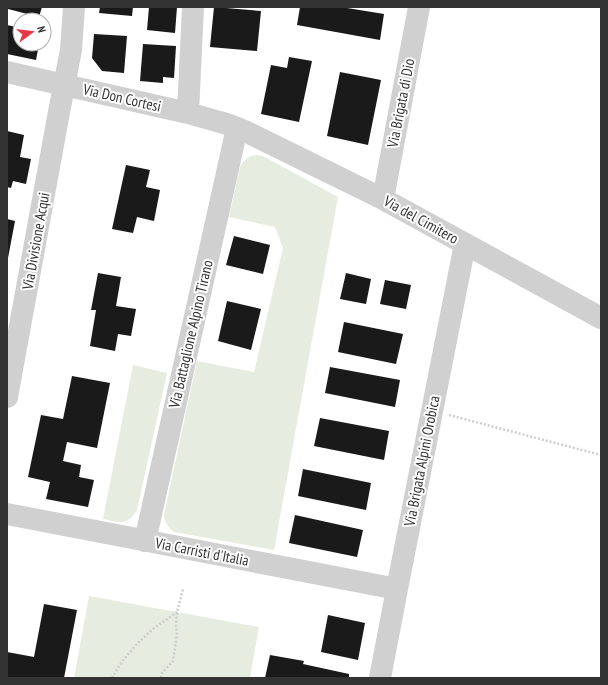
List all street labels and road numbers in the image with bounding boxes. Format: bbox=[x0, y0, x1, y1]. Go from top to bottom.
street label: Via Brigata di Dio bbox=[382, 57, 418, 150]
street label: Via Don Cortesi bbox=[80, 79, 163, 116]
street label: Via Divisione Acqui bbox=[17, 191, 53, 292]
street label: Via del Cimitero bbox=[380, 191, 462, 248]
street label: Via Battaglione Alpino Tirano bbox=[164, 258, 217, 411]
street label: Via Brigata Alpini Orobica bbox=[399, 394, 443, 529]
street label: Via Carristi d'Italia bbox=[153, 533, 250, 570]

